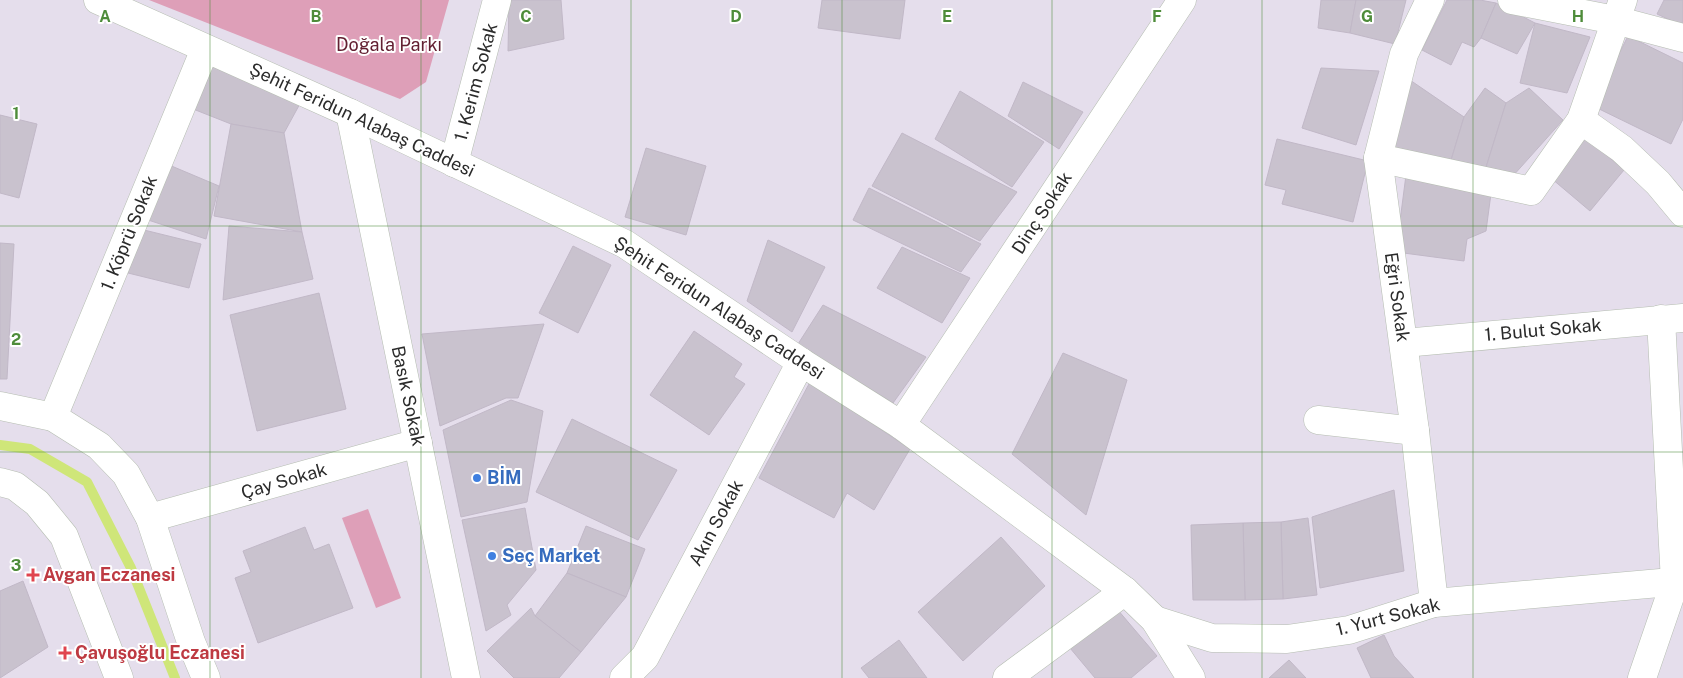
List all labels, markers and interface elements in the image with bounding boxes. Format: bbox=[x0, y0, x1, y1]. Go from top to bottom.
text: A bbox=[99, 7, 111, 26]
text: B bbox=[311, 7, 322, 26]
text: C bbox=[520, 7, 532, 26]
text: D bbox=[730, 7, 742, 26]
text: E bbox=[942, 7, 952, 26]
text: F bbox=[1152, 7, 1162, 26]
text: G bbox=[1361, 7, 1373, 26]
text: H bbox=[1572, 7, 1584, 26]
street label: 1. Kerim Sokak bbox=[450, 21, 501, 143]
park label: Doğala Parkı bbox=[336, 34, 442, 55]
street label: Şehit Feridun Alabaş Caddesi bbox=[246, 58, 478, 181]
text: 1 bbox=[13, 104, 19, 123]
street label: Dinç Sokak bbox=[1007, 168, 1076, 258]
street label: 1. Köprü Sokak bbox=[96, 172, 161, 293]
street label: Şehit Feridun Alabaş Caddesi bbox=[610, 232, 828, 383]
street label: Eğri Sokak bbox=[1381, 251, 1414, 343]
street label: 1. Bulut Sokak bbox=[1484, 314, 1602, 345]
text: 2 bbox=[11, 330, 21, 349]
street label: Basık Sokak bbox=[388, 344, 429, 448]
street label: Çay Sokak bbox=[239, 458, 329, 503]
place label: BİM bbox=[487, 466, 522, 488]
marker: BİM bbox=[471, 472, 483, 484]
street label: Akın Sokak bbox=[684, 476, 747, 569]
place label: Seç Market bbox=[502, 545, 600, 566]
marker: Seç Market bbox=[486, 550, 498, 562]
text: 3 bbox=[11, 556, 21, 575]
place label: Avgan Eczanesi bbox=[43, 564, 175, 585]
marker: Avgan Eczanesi bbox=[27, 569, 39, 581]
street label: 1. Yurt Sokak bbox=[1334, 593, 1442, 640]
place label: Çavuşoğlu Eczanesi bbox=[75, 642, 245, 663]
marker: Çavuşoğlu Eczanesi bbox=[59, 647, 71, 659]

